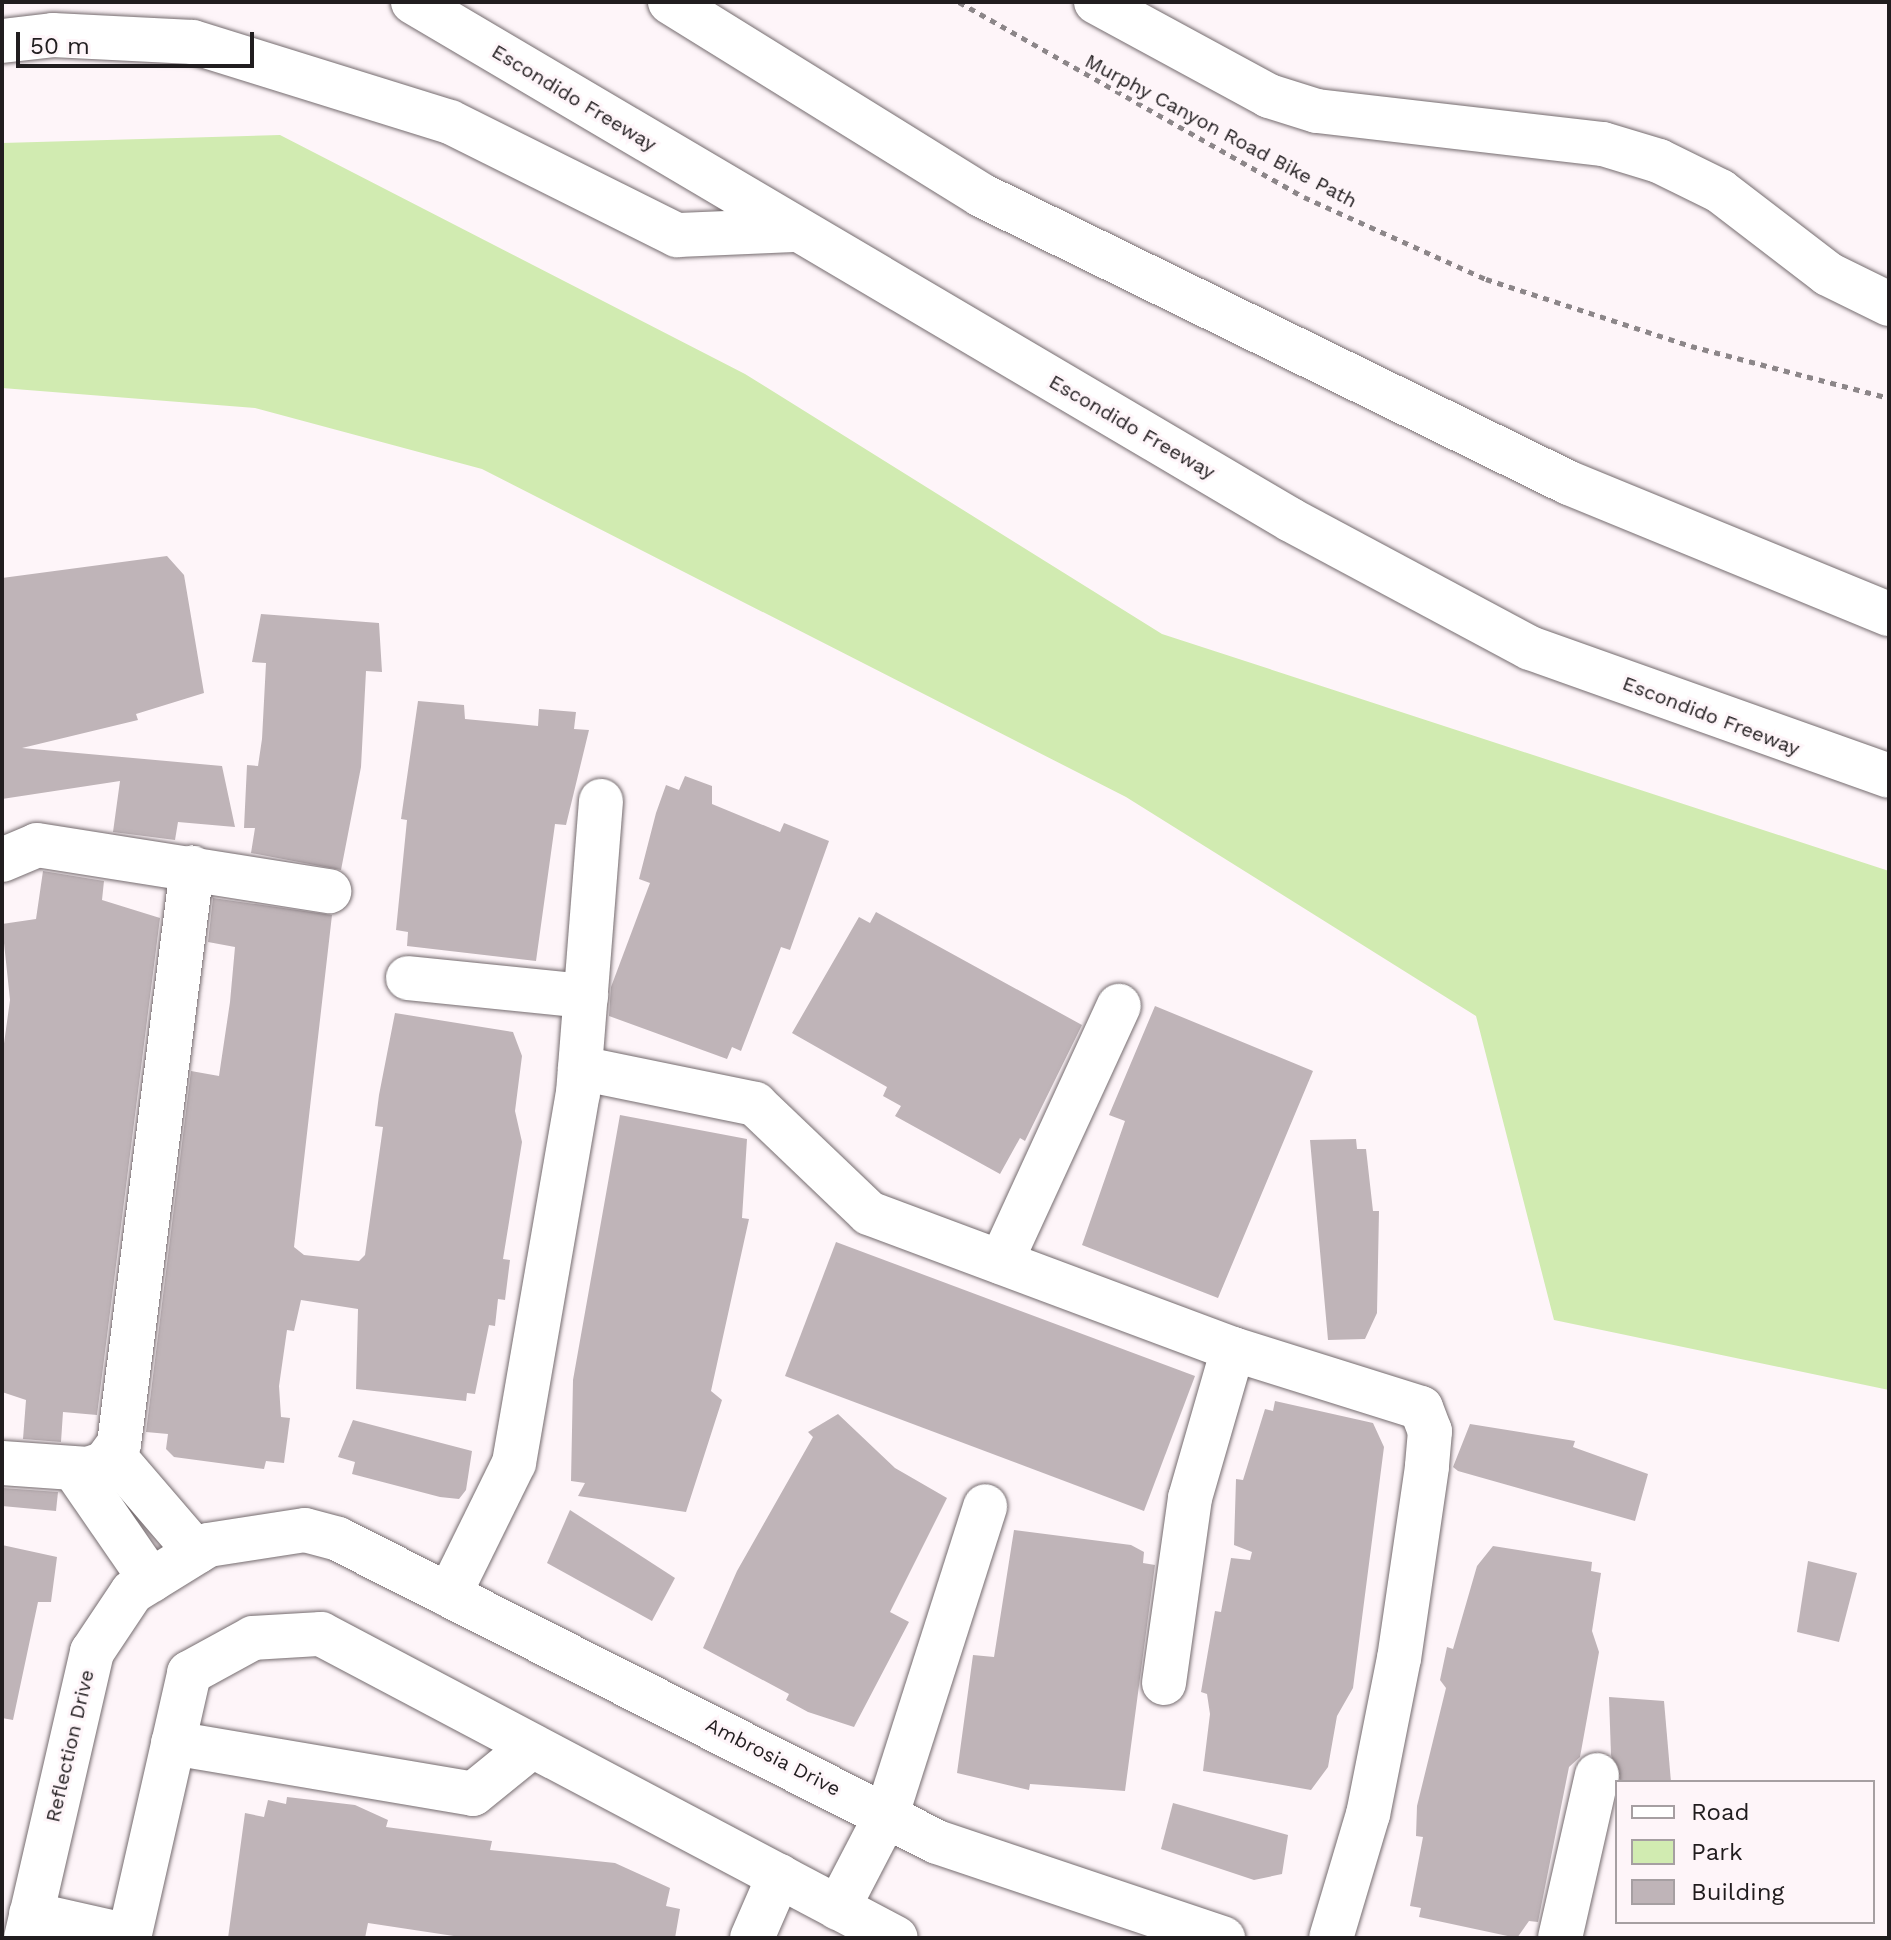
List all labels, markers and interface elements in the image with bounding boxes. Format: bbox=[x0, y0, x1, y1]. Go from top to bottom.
scale bar bbox=[20, 16, 258, 66]
text: 50 m bbox=[30, 32, 90, 60]
street label: Escondido Freeway bbox=[487, 39, 661, 157]
street label: Murphy Canyon Road Bike Path bbox=[1081, 49, 1361, 213]
street label: Escondido Freeway bbox=[1045, 370, 1219, 484]
street label: Escondido Freeway bbox=[1619, 671, 1803, 761]
street label: Reflection Drive bbox=[41, 1667, 99, 1825]
street label: Ambrosia Drive bbox=[701, 1713, 845, 1801]
legend bbox=[1615, 1780, 1875, 1924]
text: Road bbox=[1691, 1798, 1750, 1826]
text: Park bbox=[1691, 1838, 1743, 1866]
text: Building bbox=[1691, 1878, 1784, 1906]

